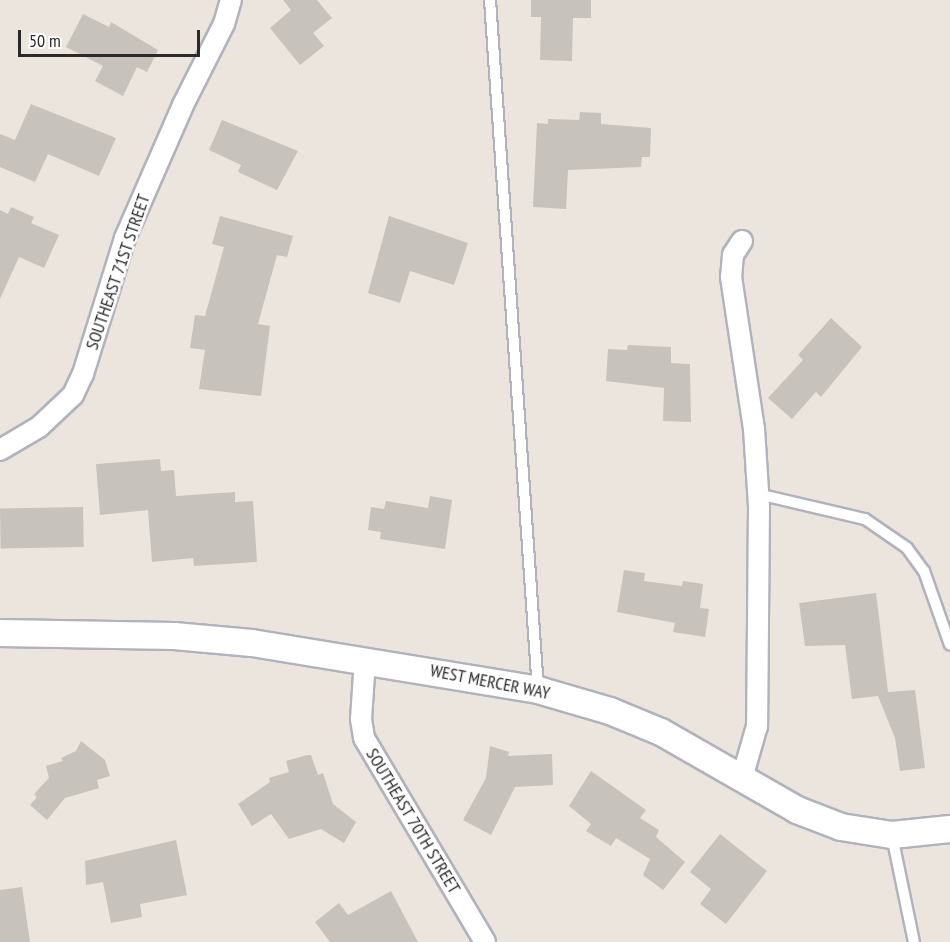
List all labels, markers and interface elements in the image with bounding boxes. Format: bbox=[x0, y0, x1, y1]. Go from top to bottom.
scale bar bbox=[21, 18, 202, 56]
text: 50 m bbox=[29, 29, 61, 52]
street label: SOUTHEAST 71ST STREET bbox=[81, 191, 155, 353]
street label: WEST MERCER WAY bbox=[428, 660, 552, 704]
street label: SOUTHEAST 70TH STREET bbox=[361, 744, 465, 898]

